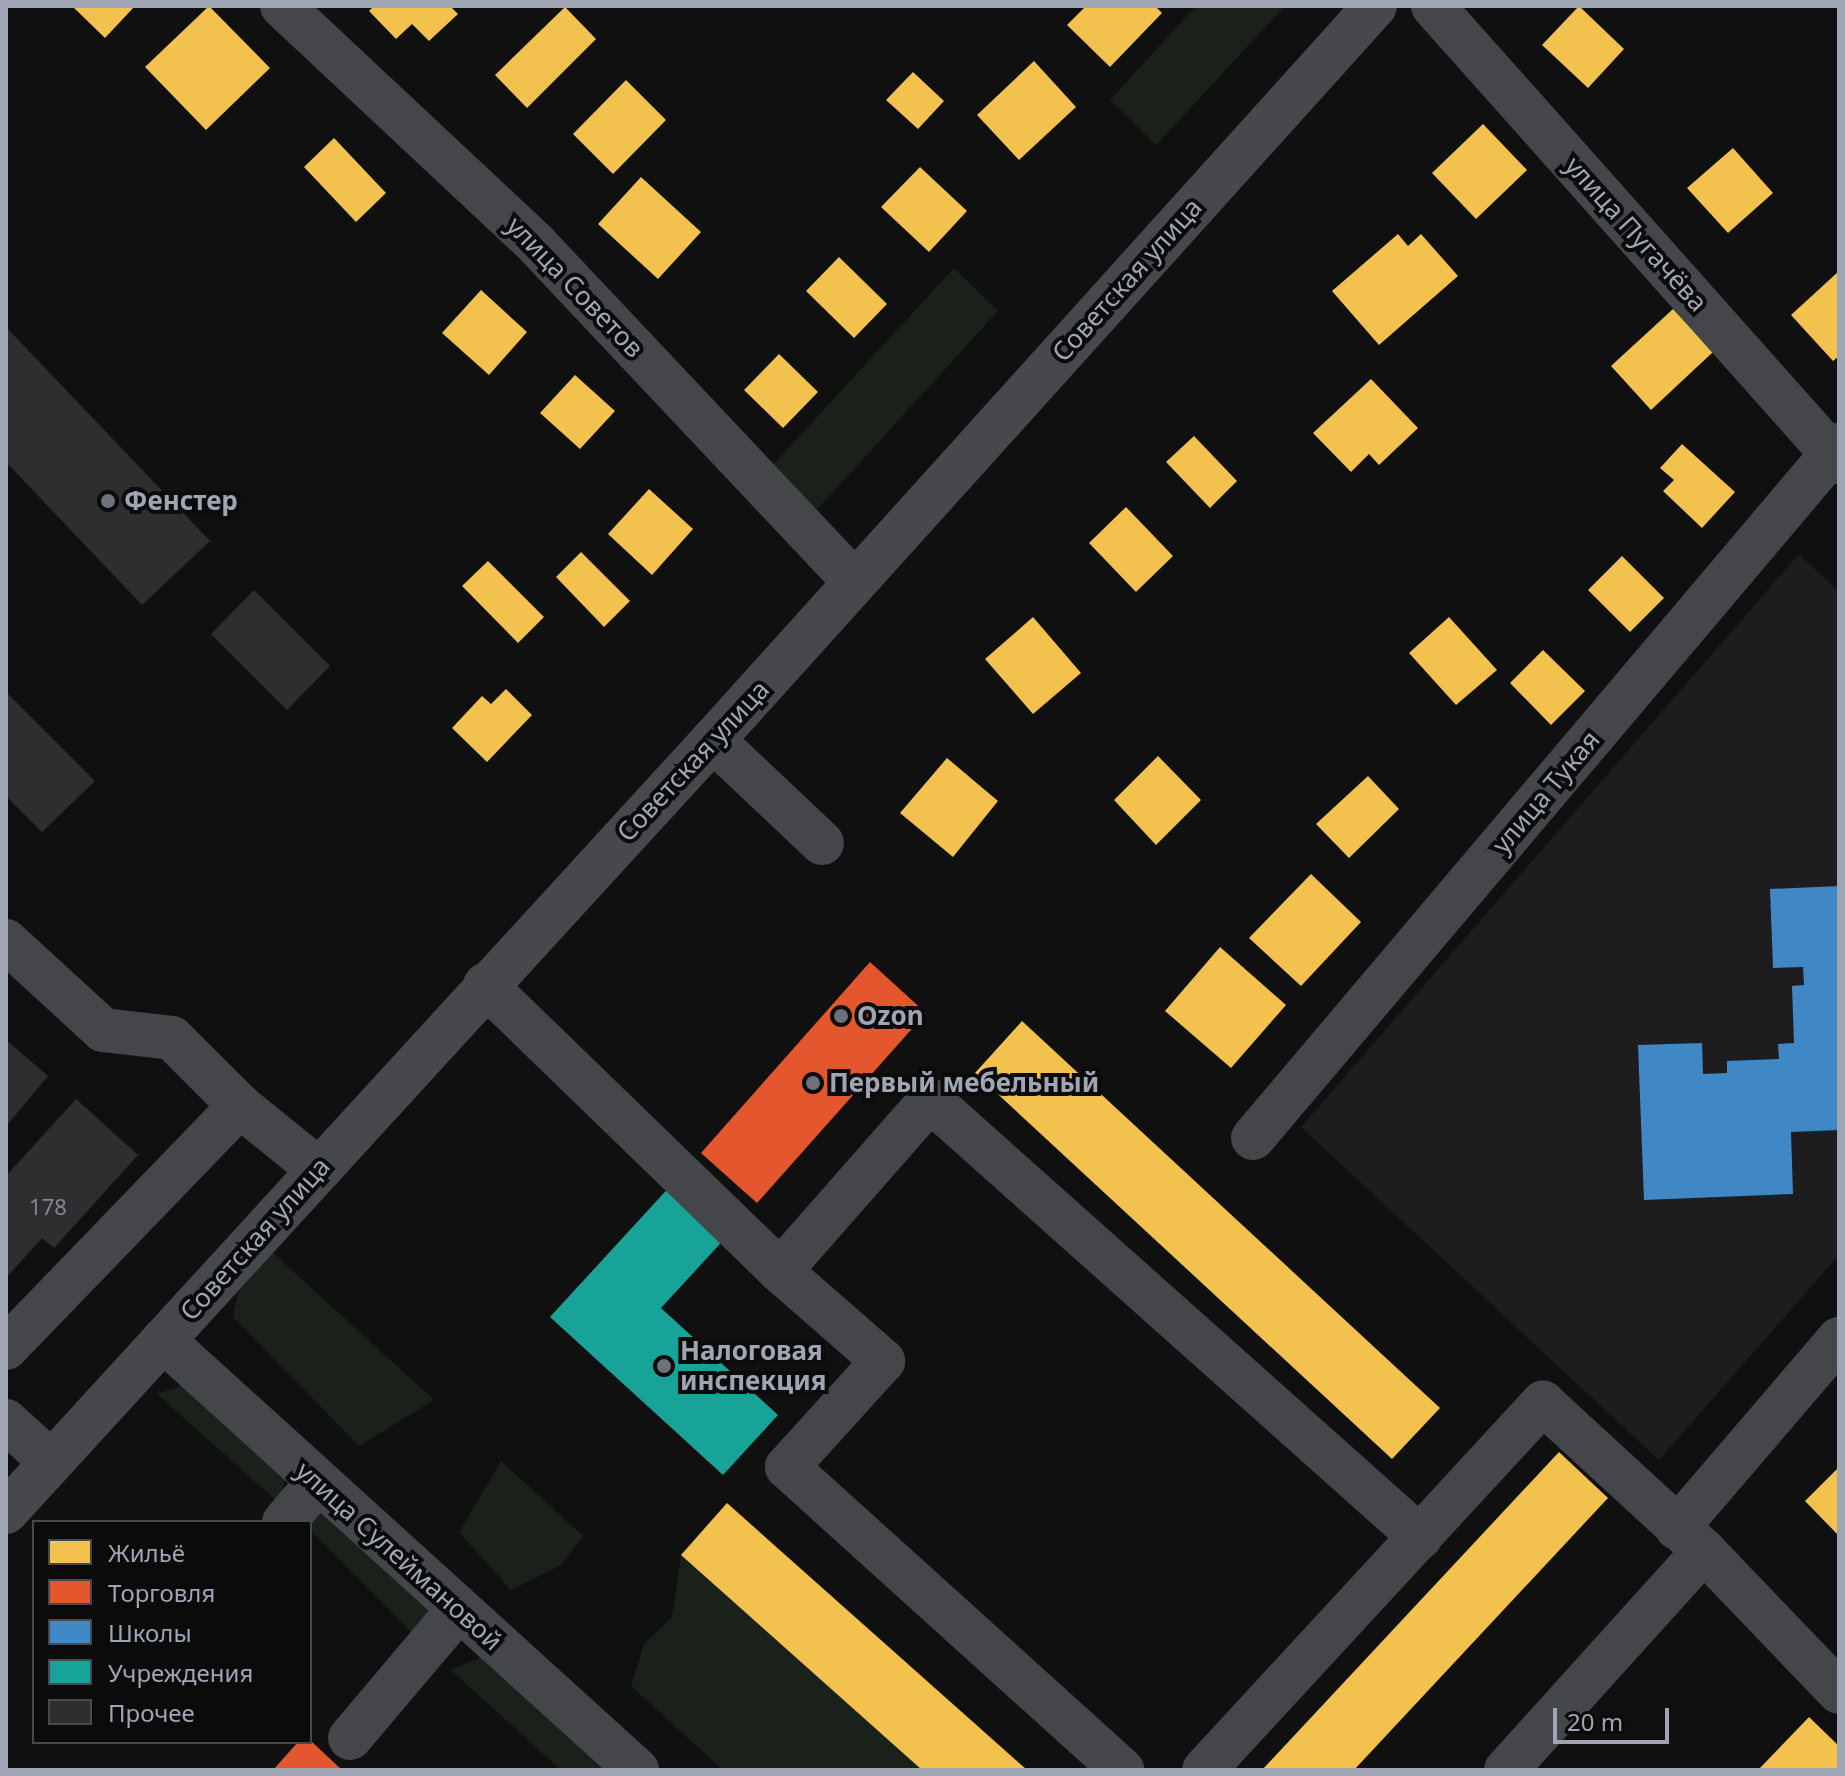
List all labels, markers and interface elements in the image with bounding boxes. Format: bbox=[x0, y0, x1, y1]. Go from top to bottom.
street label: улица Пугачёва bbox=[1558, 150, 1714, 318]
street label: Советская улица bbox=[1046, 192, 1208, 368]
street label: улица Советов bbox=[500, 210, 650, 364]
place label: Фенстер bbox=[124, 485, 238, 517]
marker: Фенстер bbox=[99, 492, 117, 510]
street label: Советская улица bbox=[610, 674, 776, 848]
street label: улица Тукая bbox=[1486, 724, 1606, 860]
place label: Ozon bbox=[857, 1000, 924, 1032]
marker: Ozon bbox=[832, 1007, 850, 1025]
place label: Первый мебельный bbox=[829, 1067, 1099, 1099]
marker: Первый мебельный bbox=[804, 1074, 822, 1092]
street label: Советская улица bbox=[174, 1151, 336, 1327]
house number: 178 bbox=[29, 1194, 67, 1220]
place label: Налоговая инспекция bbox=[680, 1335, 826, 1396]
marker: Налоговая инспекция bbox=[655, 1357, 673, 1375]
street label: улица Сулеймановой bbox=[289, 1455, 509, 1657]
legend bbox=[32, 1520, 312, 1744]
text: Жильё bbox=[108, 1536, 185, 1569]
text: Торговля bbox=[108, 1576, 215, 1609]
text: Школы bbox=[108, 1616, 192, 1649]
text: Учреждения bbox=[108, 1656, 253, 1689]
scale bar bbox=[1557, 1692, 1673, 1742]
text: Прочее bbox=[108, 1696, 195, 1729]
text: 20 m bbox=[1567, 1705, 1623, 1738]

